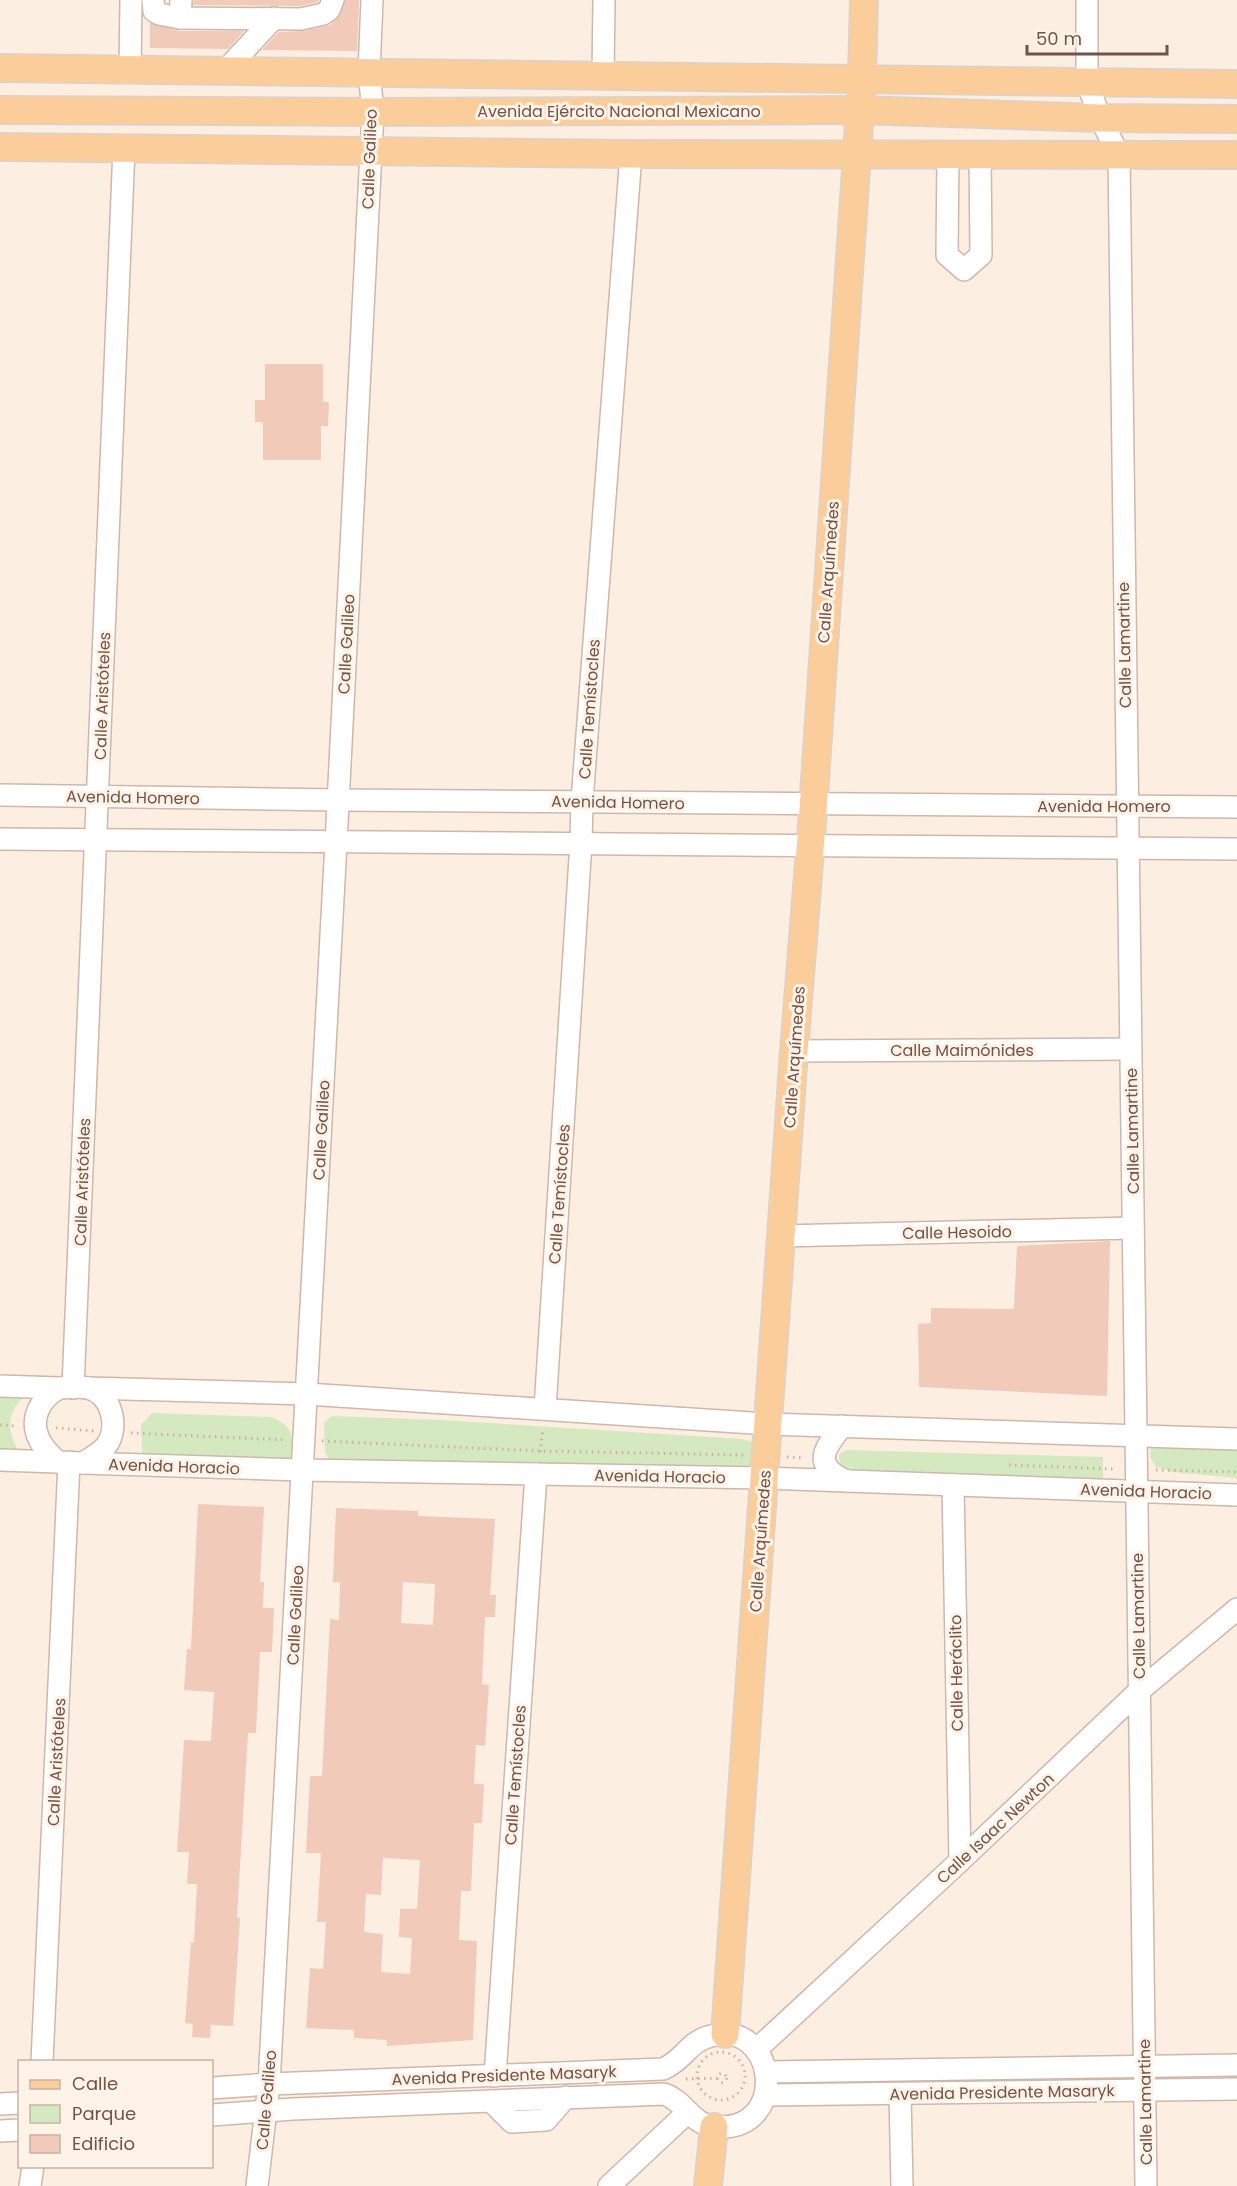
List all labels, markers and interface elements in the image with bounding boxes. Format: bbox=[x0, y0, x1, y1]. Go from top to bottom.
scale bar bbox=[1027, 18, 1166, 56]
text: 50 m bbox=[1036, 26, 1082, 51]
street label: Avenida Ejército Nacional Mexicano bbox=[477, 100, 761, 123]
street label: Calle Galileo bbox=[356, 108, 383, 210]
street label: Calle Arquímedes bbox=[812, 500, 845, 644]
street label: Calle Lamartine bbox=[1112, 582, 1137, 708]
street label: Calle Galileo bbox=[332, 593, 361, 695]
street label: Calle Aristóteles bbox=[89, 632, 116, 761]
street label: Calle Temístocles bbox=[573, 638, 606, 780]
street label: Avenida Homero bbox=[66, 785, 200, 810]
street label: Avenida Homero bbox=[551, 790, 685, 815]
street label: Avenida Homero bbox=[1037, 795, 1171, 818]
street label: Calle Arquímedes bbox=[778, 985, 811, 1129]
street label: Calle Maimónides bbox=[890, 1039, 1034, 1062]
street label: Calle Lamartine bbox=[1120, 1068, 1145, 1194]
street label: Calle Galileo bbox=[307, 1079, 336, 1181]
street label: Calle Aristóteles bbox=[69, 1118, 96, 1247]
street label: Calle Temístocles bbox=[543, 1123, 576, 1265]
street label: Calle Hesoido bbox=[902, 1220, 1012, 1245]
street label: Avenida Horacio bbox=[108, 1453, 240, 1480]
street label: Avenida Horacio bbox=[594, 1464, 726, 1489]
street label: Calle Arquímedes bbox=[744, 1469, 777, 1613]
street label: Avenida Horacio bbox=[1080, 1478, 1212, 1505]
street label: Calle Lamartine bbox=[1126, 1553, 1151, 1679]
street label: Calle Galileo bbox=[281, 1564, 310, 1666]
street label: Calle Heráclito bbox=[944, 1614, 969, 1732]
street label: Calle Aristóteles bbox=[42, 1697, 71, 1827]
street label: Calle Temístocles bbox=[499, 1704, 532, 1846]
street label: Calle Isaac Newton bbox=[931, 1768, 1059, 1889]
street label: Calle Lamartine bbox=[1133, 2039, 1158, 2165]
street label: Calle Galileo bbox=[251, 2049, 282, 2151]
legend bbox=[18, 2060, 213, 2168]
street label: Avenida Presidente Masaryk bbox=[391, 2060, 618, 2091]
text: Calle bbox=[72, 2071, 118, 2096]
street label: Avenida Presidente Masaryk bbox=[889, 2079, 1116, 2106]
text: Parque bbox=[72, 2101, 136, 2126]
text: Edificio bbox=[72, 2131, 135, 2156]

